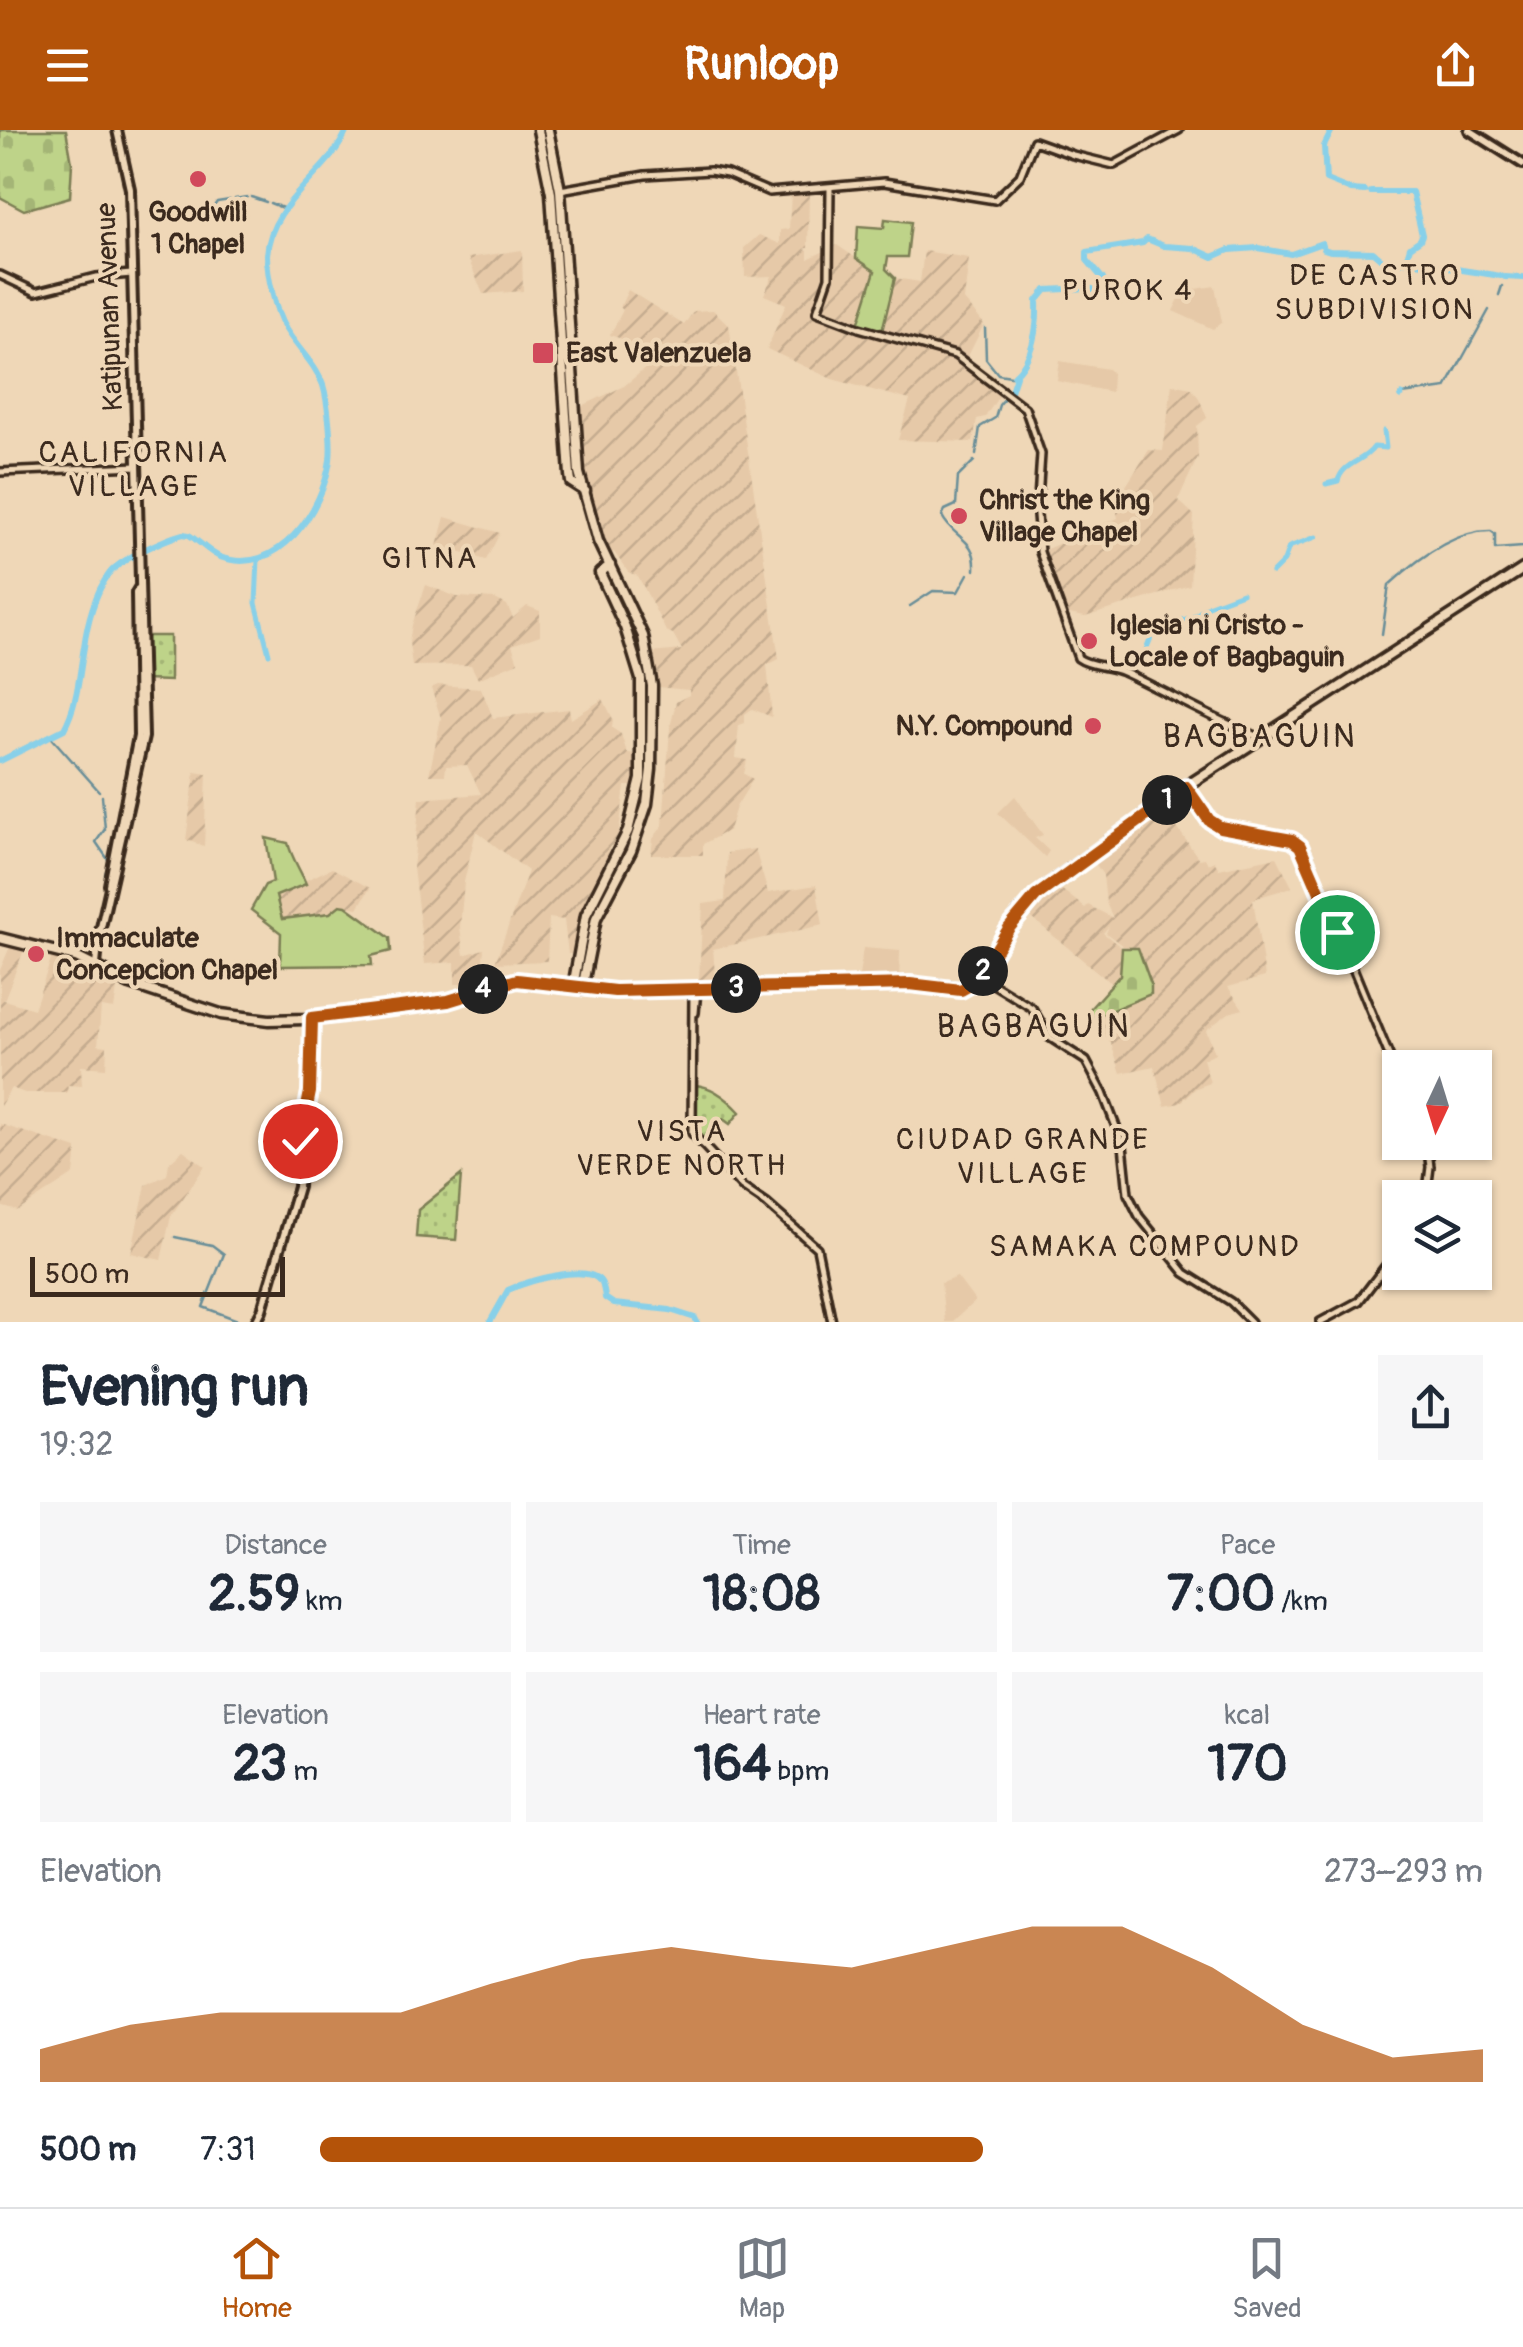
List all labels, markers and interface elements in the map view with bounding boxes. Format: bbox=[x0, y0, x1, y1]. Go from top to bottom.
text: Runloop bbox=[684, 37, 839, 93]
icon: menu bbox=[40, 38, 95, 93]
icon: share bbox=[1428, 38, 1483, 93]
marker: Goodwill 1 Chapel bbox=[187, 168, 209, 190]
place label: Goodwill 1 Chapel bbox=[148, 195, 248, 262]
street label: Katipunan Avenue bbox=[89, 202, 131, 412]
district label: DE CASTRO SUBDIVISION bbox=[1275, 257, 1475, 328]
district label: PUROK 4 bbox=[1062, 272, 1194, 309]
place label: East Valenzuela bbox=[566, 336, 751, 371]
marker: East Valenzuela bbox=[530, 340, 556, 366]
district label: CALIFORNIA VILLAGE bbox=[38, 434, 230, 505]
place label: Christ the King Village Chapel bbox=[979, 483, 1150, 550]
marker: Christ the King Village Chapel bbox=[948, 505, 970, 527]
district label: GITNA bbox=[381, 540, 479, 577]
place label: Iglesia ni Cristo - Locale of Bagbaguin bbox=[1109, 608, 1345, 675]
marker: Iglesia ni Cristo - Locale of Bagbaguin bbox=[1078, 630, 1100, 652]
place label: N.Y. Compound bbox=[895, 709, 1073, 744]
marker: N.Y. Compound bbox=[1082, 715, 1104, 737]
district label: BAGBAGUIN bbox=[1163, 717, 1357, 757]
pin: 1 bbox=[1142, 775, 1192, 825]
text: 1 bbox=[1162, 782, 1172, 817]
pin bbox=[1295, 890, 1380, 975]
icon: arrive bbox=[1310, 905, 1365, 960]
place label: Immaculate Concepcion Chapel bbox=[56, 921, 278, 988]
marker: Immaculate Concepcion Chapel bbox=[25, 943, 47, 965]
pin: 2 bbox=[958, 946, 1008, 996]
text: 2 bbox=[975, 953, 991, 988]
pin: 3 bbox=[711, 963, 761, 1013]
pin: 4 bbox=[458, 964, 508, 1014]
text: 3 bbox=[728, 970, 744, 1005]
text: 4 bbox=[475, 971, 491, 1006]
district label: BAGBAGUIN bbox=[937, 1007, 1131, 1047]
north arrow bbox=[1382, 1050, 1492, 1160]
map controls bbox=[1382, 1050, 1492, 1290]
pin bbox=[258, 1099, 343, 1184]
district label: VISTA VERDE NORTH bbox=[576, 1113, 788, 1184]
icon: check bbox=[273, 1114, 328, 1169]
district label: CIUDAD GRANDE VILLAGE bbox=[896, 1121, 1150, 1192]
button: layers bbox=[1382, 1180, 1492, 1290]
district label: SAMAKA COMPOUND bbox=[989, 1228, 1301, 1265]
scale bar bbox=[30, 1252, 285, 1296]
text: 500 m bbox=[45, 1257, 129, 1292]
text: Evening run bbox=[40, 1353, 309, 1422]
button: share bbox=[1378, 1355, 1483, 1460]
text: 19:32 bbox=[40, 1425, 113, 1465]
text: Distance bbox=[224, 1528, 327, 1563]
text: Time bbox=[732, 1528, 791, 1563]
text: Pace bbox=[1220, 1528, 1275, 1563]
text: 2.59 bbox=[208, 1563, 300, 1626]
text: 18:08 bbox=[703, 1563, 820, 1626]
text: 7:00 bbox=[1167, 1563, 1275, 1626]
text: km bbox=[300, 1584, 343, 1619]
text: /km bbox=[1275, 1584, 1328, 1619]
text: Elevation bbox=[222, 1698, 329, 1733]
text: Heart rate bbox=[702, 1698, 821, 1733]
text: kcal bbox=[1225, 1698, 1270, 1733]
text: 23 bbox=[233, 1733, 287, 1796]
text: 164 bbox=[694, 1733, 771, 1796]
text: 170 bbox=[1207, 1733, 1288, 1796]
text: m bbox=[287, 1754, 318, 1789]
text: bpm bbox=[771, 1754, 829, 1789]
text: Elevation bbox=[40, 1852, 162, 1892]
text: 273–293 m bbox=[1324, 1852, 1483, 1892]
text: 500 m bbox=[40, 2130, 136, 2170]
text: 7:31 bbox=[200, 2130, 256, 2170]
tab: Home bbox=[221, 2231, 292, 2326]
tab: Map bbox=[735, 2231, 790, 2326]
tab: Saved bbox=[1232, 2231, 1302, 2326]

